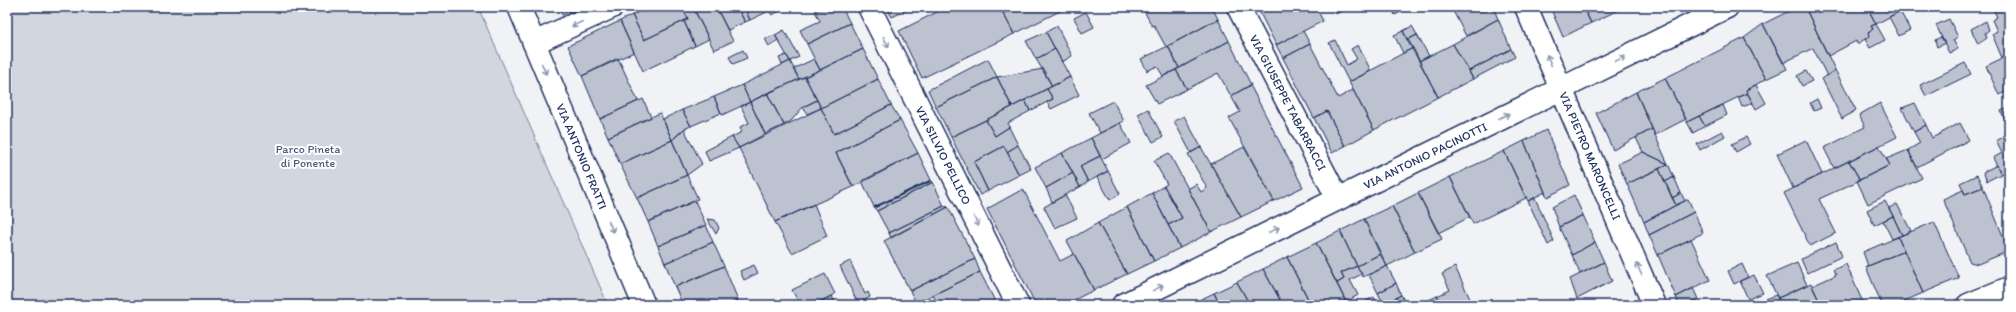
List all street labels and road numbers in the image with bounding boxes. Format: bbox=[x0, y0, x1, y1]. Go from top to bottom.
street label: VIA GIUSEPPE TABARRACCI bbox=[1247, 32, 1329, 173]
street label: VIA PIETRO MARONCELLI bbox=[1556, 90, 1624, 222]
street label: VIA ANTONIO FRATTI bbox=[553, 102, 610, 211]
street label: VIA SILVIO PELLICO bbox=[913, 104, 974, 208]
street label: VIA ANTONIO PACINOTTI bbox=[1361, 120, 1489, 192]

